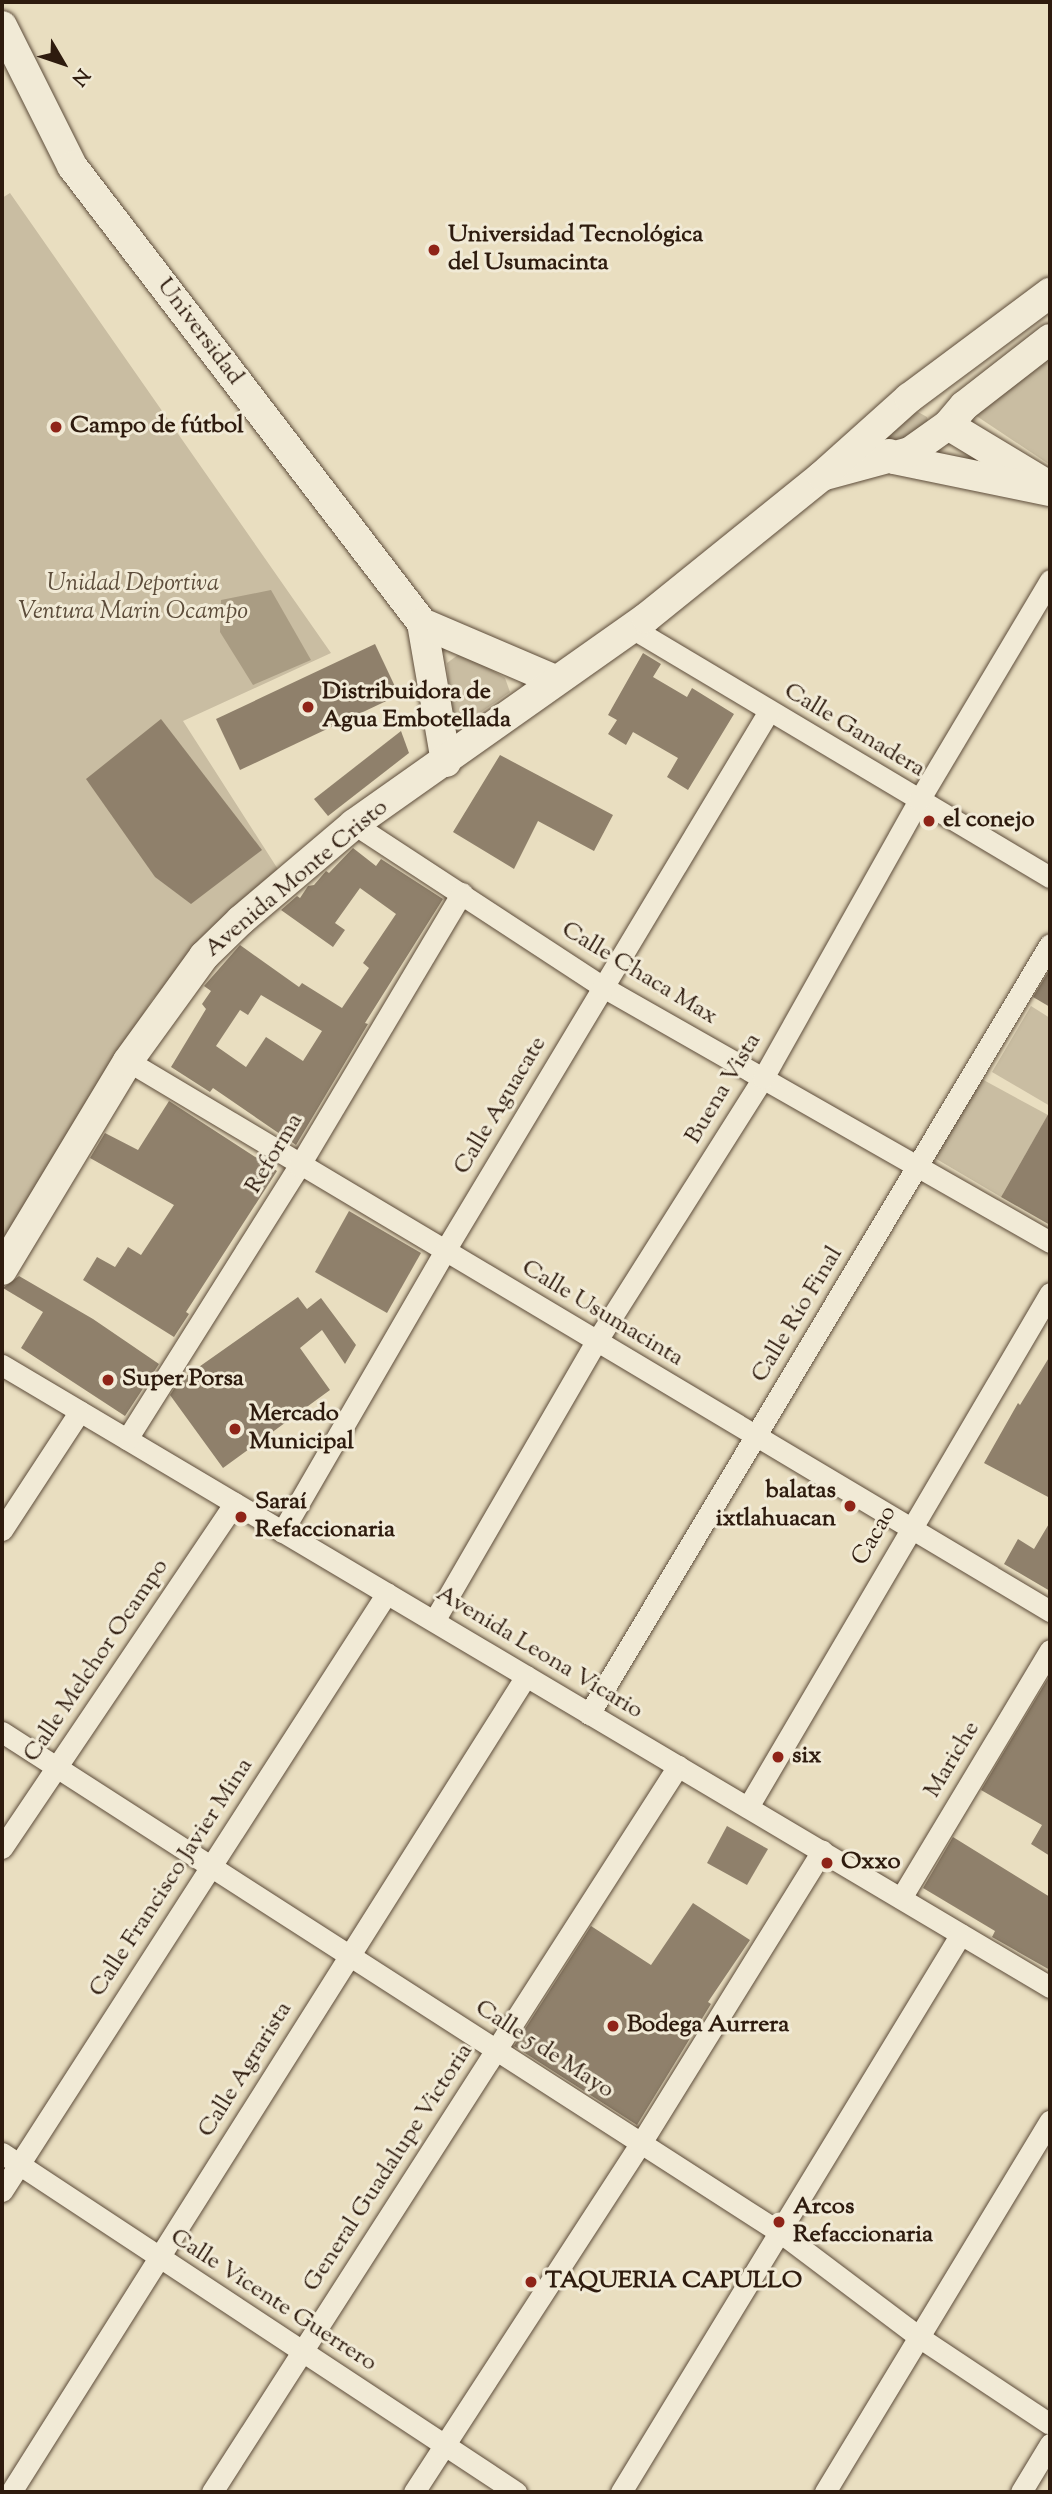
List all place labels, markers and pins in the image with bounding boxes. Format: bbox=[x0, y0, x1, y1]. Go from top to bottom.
place label: Universidad Tecnológica del Usumacinta bbox=[448, 222, 703, 278]
marker: Universidad Tecnológica del Usumacinta bbox=[426, 242, 442, 258]
place label: Campo de fútbol bbox=[70, 413, 244, 441]
marker: Campo de fútbol bbox=[48, 419, 64, 435]
place label: Distribuidora de Agua Embotellada bbox=[322, 679, 511, 735]
marker: Distribuidora de Agua Embotellada bbox=[300, 699, 316, 715]
place label: el conejo bbox=[943, 807, 1035, 835]
marker: el conejo bbox=[921, 813, 937, 829]
place label: Super Porsa bbox=[122, 1366, 244, 1394]
marker: Super Porsa bbox=[100, 1372, 116, 1388]
place label: Mercado Municipal bbox=[249, 1401, 354, 1457]
marker: Mercado Municipal bbox=[227, 1421, 243, 1437]
place label: balatas ixtlahuacan bbox=[716, 1478, 836, 1534]
place label: Saraí Refaccionaria bbox=[255, 1489, 395, 1545]
marker: balatas ixtlahuacan bbox=[842, 1498, 858, 1514]
marker: Saraí Refaccionaria bbox=[233, 1509, 249, 1525]
place label: six bbox=[792, 1743, 821, 1771]
marker: six bbox=[770, 1749, 786, 1765]
place label: Oxxo bbox=[841, 1849, 901, 1877]
marker: Oxxo bbox=[819, 1855, 835, 1871]
place label: Bodega Aurrera bbox=[627, 2012, 789, 2040]
marker: Bodega Aurrera bbox=[605, 2018, 621, 2034]
place label: Arcos Refaccionaria bbox=[793, 2194, 933, 2250]
marker: Arcos Refaccionaria bbox=[771, 2214, 787, 2230]
place label: TAQUERIA CAPULLO bbox=[545, 2268, 802, 2296]
marker: TAQUERIA CAPULLO bbox=[523, 2274, 539, 2290]

